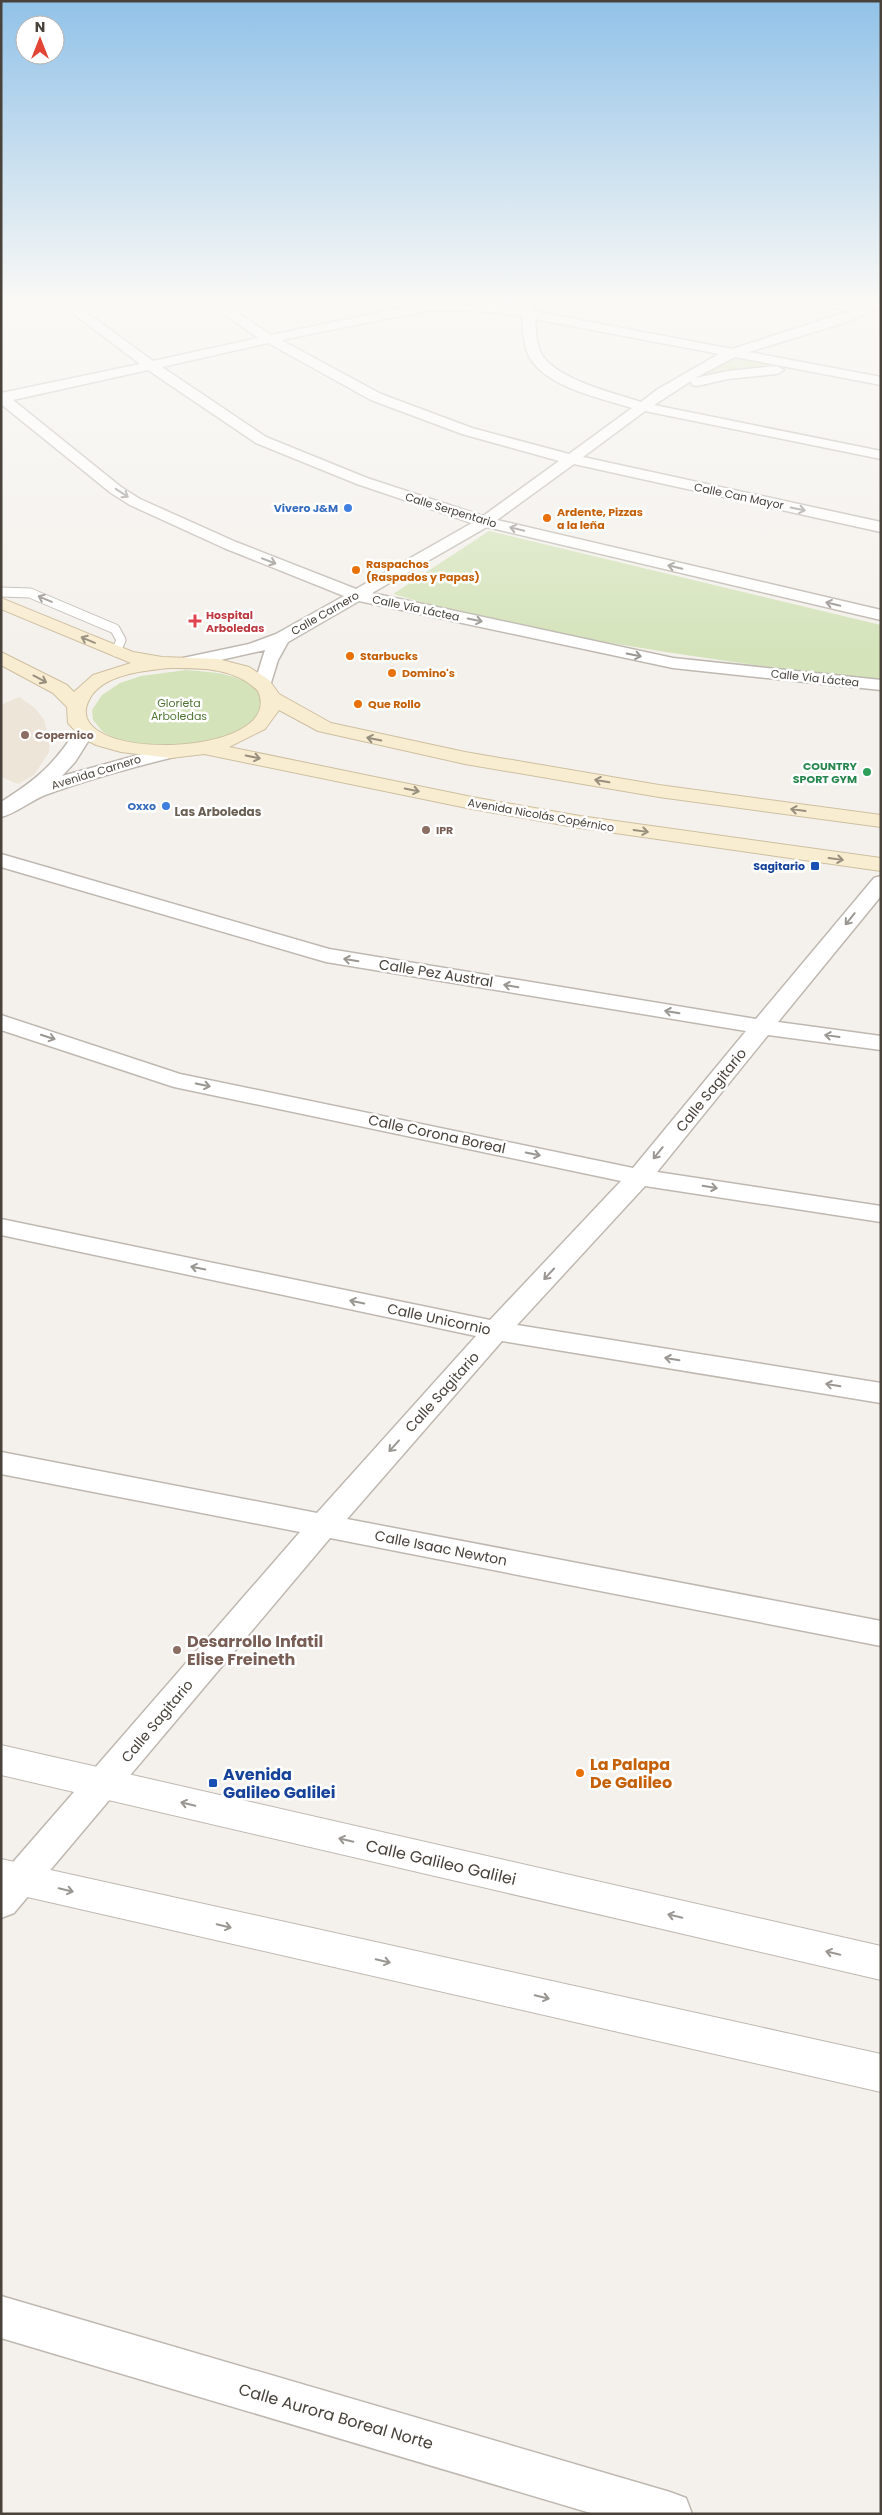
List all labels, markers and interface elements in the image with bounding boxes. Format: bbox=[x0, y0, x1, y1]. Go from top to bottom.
north arrow bbox=[15, 15, 65, 65]
text: N bbox=[35, 17, 45, 37]
street label: Calle Can Mayor bbox=[693, 479, 785, 513]
one-way arrow bbox=[114, 488, 128, 498]
street label: Calle Serpentario bbox=[403, 488, 499, 532]
place label: Vivero J&M bbox=[274, 500, 338, 516]
marker: Vivero J&M bbox=[342, 502, 354, 514]
place label: Ardente, Pizzas a la leña bbox=[557, 504, 643, 533]
one-way arrow bbox=[790, 505, 806, 514]
marker: Ardente, Pizzas a la leña bbox=[541, 512, 553, 524]
one-way arrow bbox=[510, 524, 526, 533]
place label: Raspachos (Raspados y Papas) bbox=[366, 556, 480, 585]
one-way arrow bbox=[261, 557, 276, 566]
one-way arrow bbox=[668, 562, 684, 571]
marker: Raspachos (Raspados y Papas) bbox=[350, 564, 362, 576]
street label: Calle Carnero bbox=[288, 587, 362, 639]
street label: Calle Vía Láctea bbox=[371, 591, 461, 625]
one-way arrow bbox=[38, 594, 53, 604]
one-way arrow bbox=[826, 599, 842, 608]
place label: Hospital Arboledas bbox=[206, 607, 264, 636]
marker: Hospital Arboledas bbox=[188, 614, 202, 628]
one-way arrow bbox=[466, 616, 482, 626]
one-way arrow bbox=[81, 635, 96, 644]
place label: Starbucks bbox=[360, 648, 418, 664]
marker: Starbucks bbox=[344, 650, 356, 662]
one-way arrow bbox=[625, 651, 641, 660]
place label: Domino's bbox=[402, 665, 455, 681]
street label: Calle Vía Láctea bbox=[770, 665, 860, 691]
marker: Domino's bbox=[386, 667, 398, 679]
one-way arrow bbox=[32, 675, 47, 684]
park label: Glorieta Arboledas bbox=[151, 695, 207, 724]
place label: Que Rollo bbox=[368, 696, 421, 712]
marker: Que Rollo bbox=[352, 698, 364, 710]
place label: Copernico bbox=[35, 727, 94, 743]
marker: Copernico bbox=[19, 729, 31, 741]
one-way arrow bbox=[366, 734, 382, 743]
street label: Avenida Carnero bbox=[49, 751, 143, 793]
one-way arrow bbox=[245, 752, 261, 762]
place label: COUNTRY SPORT GYM bbox=[793, 758, 858, 787]
marker: COUNTRY SPORT GYM bbox=[861, 766, 873, 778]
one-way arrow bbox=[595, 776, 611, 786]
one-way arrow bbox=[404, 786, 420, 795]
street label: Avenida Nicolás Copérnico bbox=[467, 794, 615, 836]
place label: Oxxo bbox=[127, 798, 156, 814]
marker: Oxxo bbox=[160, 800, 172, 812]
district label: Las Arboledas bbox=[175, 803, 262, 820]
one-way arrow bbox=[790, 804, 806, 814]
place label: IPR bbox=[436, 822, 453, 838]
marker: IPR bbox=[420, 824, 432, 836]
one-way arrow bbox=[632, 826, 648, 836]
one-way arrow bbox=[828, 854, 844, 864]
place label: Sagitario bbox=[753, 858, 805, 874]
marker: Sagitario bbox=[809, 860, 821, 872]
one-way arrow bbox=[844, 913, 856, 926]
one-way arrow bbox=[343, 954, 359, 964]
street label: Calle Pez Austral bbox=[377, 954, 495, 992]
one-way arrow bbox=[504, 980, 520, 990]
one-way arrow bbox=[664, 1006, 680, 1016]
one-way arrow bbox=[825, 1031, 841, 1041]
one-way arrow bbox=[39, 1033, 55, 1043]
street label: Calle Sagitario bbox=[671, 1044, 751, 1136]
one-way arrow bbox=[194, 1081, 210, 1091]
street label: Calle Corona Boreal bbox=[366, 1110, 508, 1158]
one-way arrow bbox=[653, 1147, 664, 1160]
one-way arrow bbox=[524, 1150, 540, 1160]
one-way arrow bbox=[701, 1183, 717, 1193]
one-way arrow bbox=[191, 1263, 207, 1273]
one-way arrow bbox=[543, 1267, 555, 1280]
one-way arrow bbox=[350, 1297, 366, 1306]
street label: Calle Unicornio bbox=[385, 1298, 493, 1340]
street label: Calle Sagitario bbox=[400, 1347, 484, 1437]
one-way arrow bbox=[665, 1354, 681, 1364]
one-way arrow bbox=[825, 1380, 841, 1390]
one-way arrow bbox=[388, 1440, 399, 1453]
street label: Calle Isaac Newton bbox=[373, 1525, 509, 1571]
place label: Desarrollo Infatil Elise Freineth bbox=[187, 1630, 323, 1671]
marker: Desarrollo Infatil Elise Freineth bbox=[171, 1644, 183, 1656]
street label: Calle Sagitario bbox=[116, 1675, 198, 1767]
place label: La Palapa De Galileo bbox=[590, 1753, 672, 1794]
place label: Avenida Galileo Galilei bbox=[223, 1763, 335, 1804]
marker: La Palapa De Galileo bbox=[574, 1767, 586, 1779]
marker: Avenida Galileo Galilei bbox=[207, 1777, 219, 1789]
one-way arrow bbox=[180, 1799, 196, 1808]
street label: Calle Galileo Galilei bbox=[363, 1834, 518, 1891]
one-way arrow bbox=[339, 1835, 355, 1844]
one-way arrow bbox=[57, 1886, 73, 1895]
one-way arrow bbox=[667, 1911, 683, 1920]
one-way arrow bbox=[216, 1922, 232, 1931]
one-way arrow bbox=[826, 1947, 842, 1957]
one-way arrow bbox=[374, 1957, 390, 1966]
one-way arrow bbox=[533, 1993, 549, 2002]
street label: Calle Aurora Boreal Norte bbox=[236, 2378, 436, 2455]

